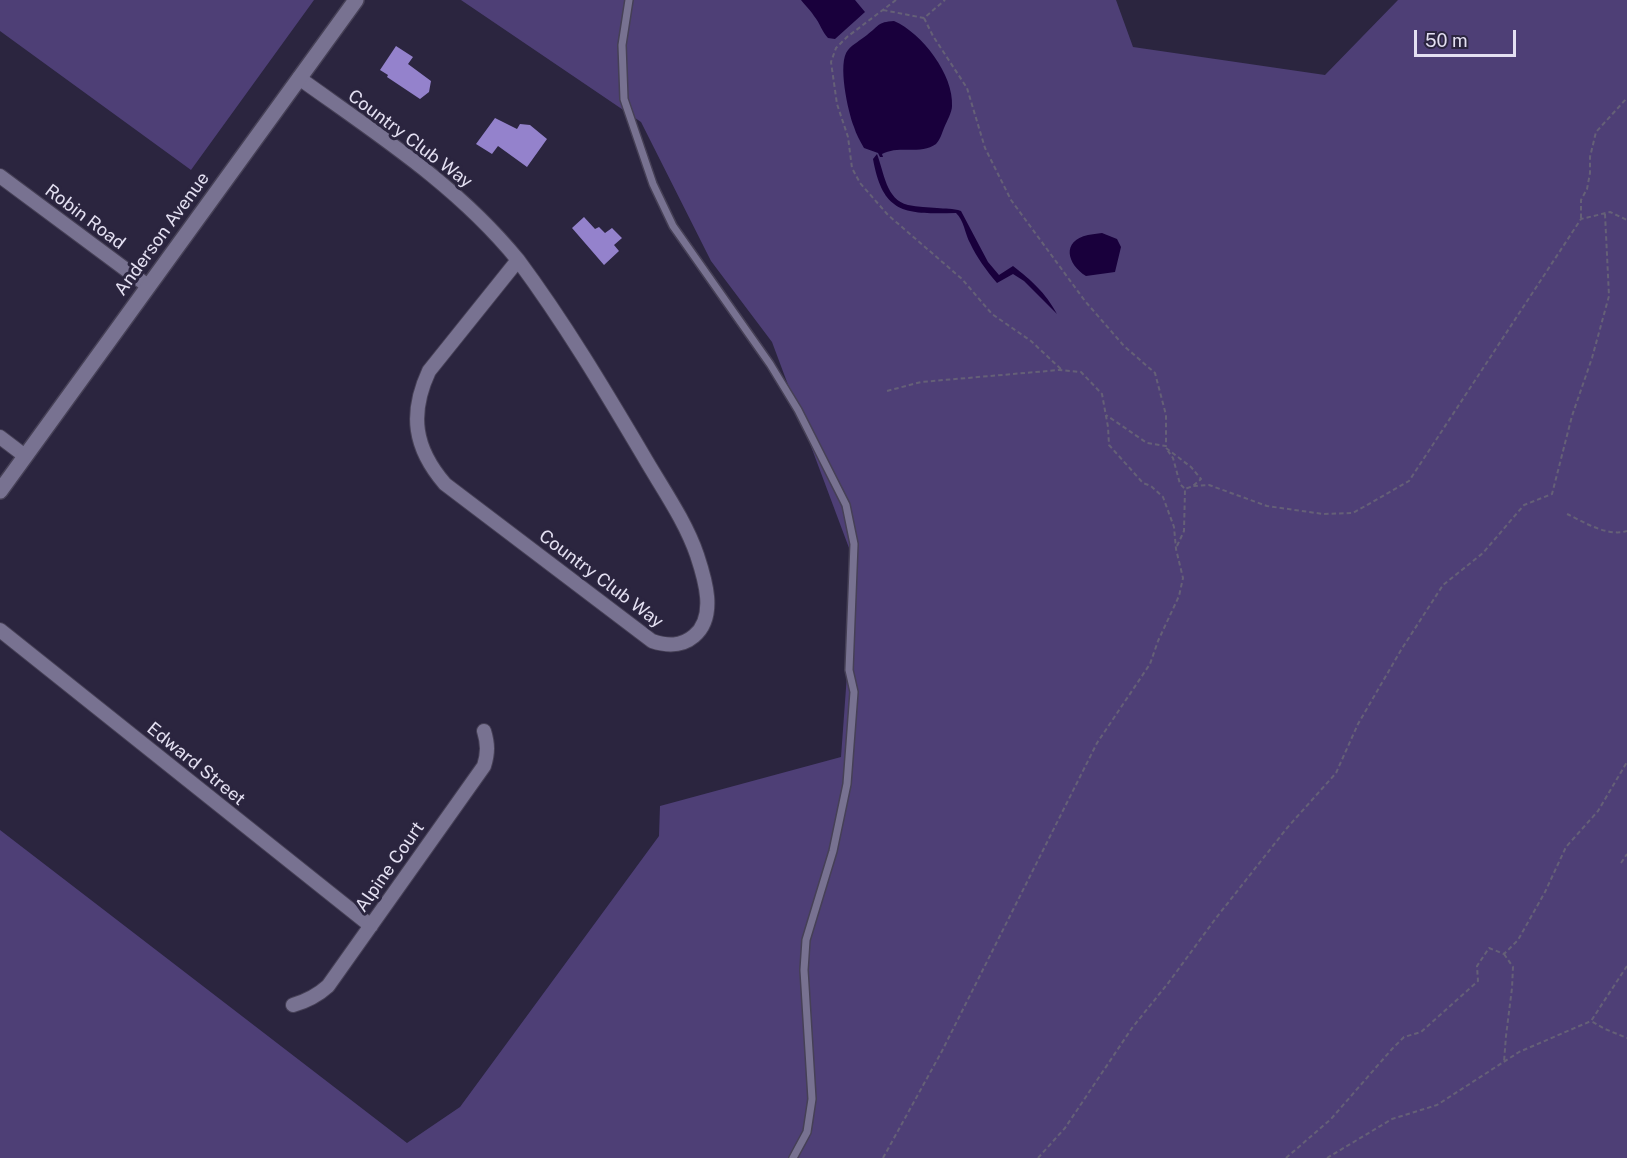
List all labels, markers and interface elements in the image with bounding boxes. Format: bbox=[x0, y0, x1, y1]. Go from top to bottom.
scale bar bbox=[1417, 18, 1519, 56]
text: 50 m bbox=[1425, 30, 1468, 51]
street label: Country Club Way bbox=[344, 85, 476, 193]
street label: Anderson Avenue bbox=[110, 168, 214, 300]
street label: Robin Road bbox=[41, 180, 129, 254]
street label: Country Club Way bbox=[535, 525, 667, 633]
street label: Edward Street bbox=[143, 718, 249, 810]
street label: Alpine Court bbox=[351, 818, 429, 916]

